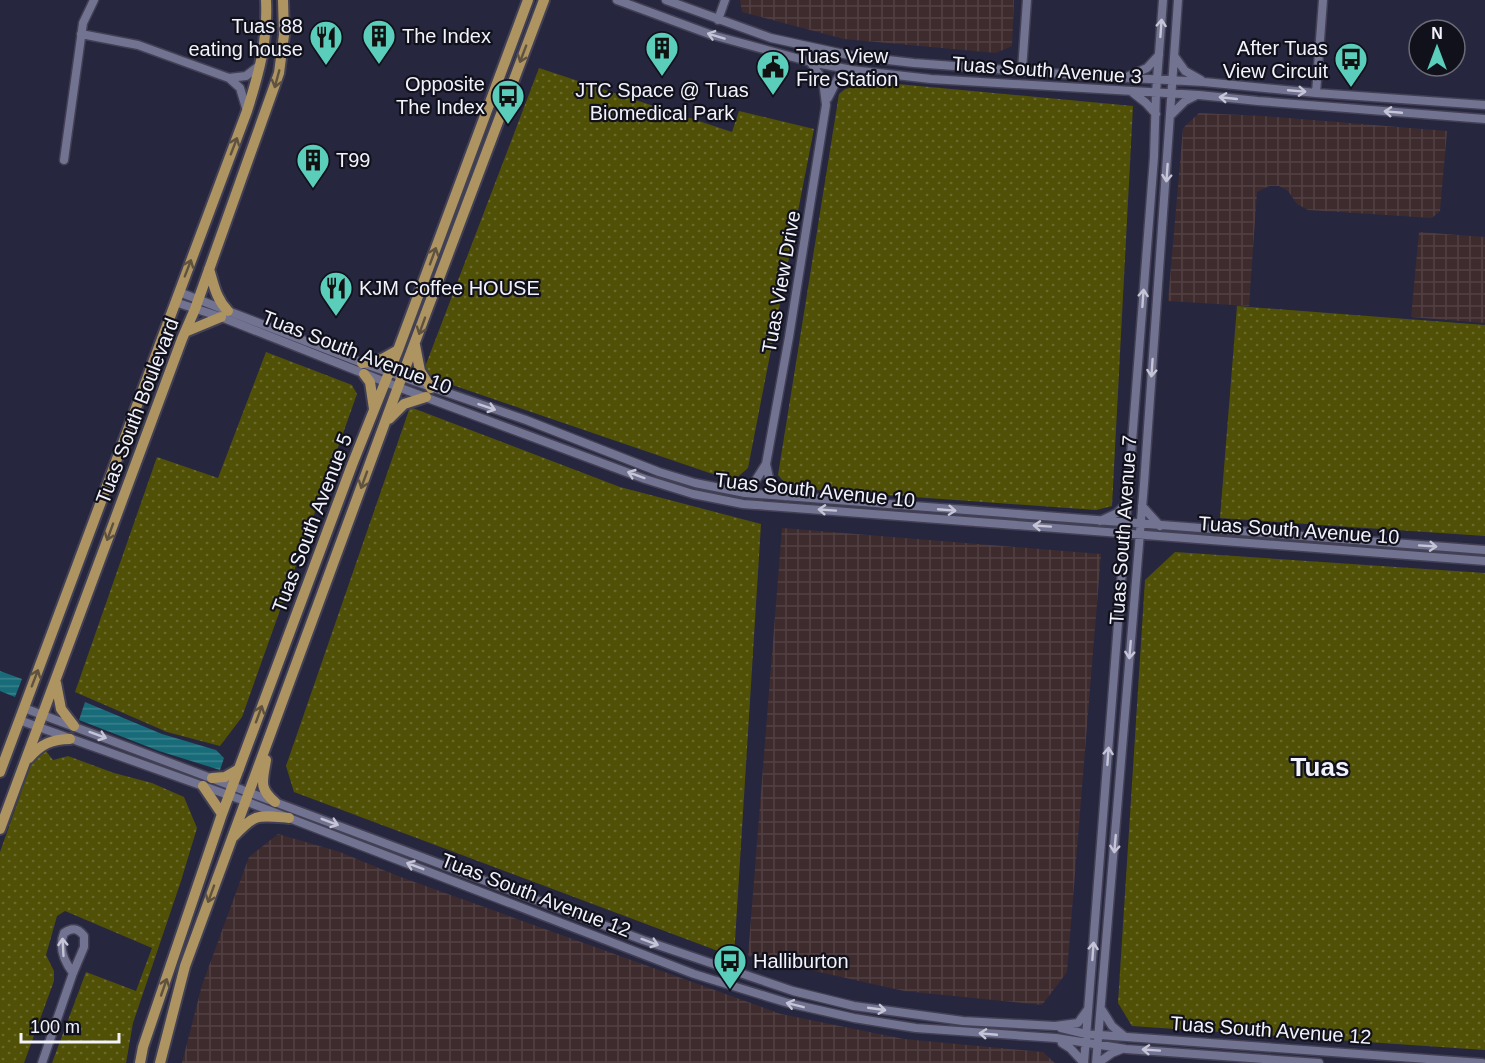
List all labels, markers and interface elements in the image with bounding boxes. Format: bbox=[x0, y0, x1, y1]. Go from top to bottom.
place label: Tuas 88 eating house bbox=[188, 15, 303, 60]
building icon: The Index bbox=[361, 18, 397, 65]
one-way arrow bbox=[1156, 18, 1167, 38]
north arrow bbox=[1407, 18, 1467, 78]
restaurant icon: Tuas 88 eating house bbox=[308, 19, 344, 66]
place label: The Index bbox=[402, 25, 491, 47]
text: N bbox=[1431, 25, 1443, 42]
building icon: JTC Space @ Tuas Biomedical Park bbox=[644, 30, 680, 77]
one-way arrow bbox=[707, 30, 726, 41]
place label: After Tuas View Circuit bbox=[1223, 37, 1328, 82]
bus stop icon: After Tuas View Circuit bbox=[1333, 41, 1369, 88]
one-way arrow bbox=[516, 45, 527, 63]
place label: Tuas View Fire Station bbox=[796, 45, 898, 90]
public building icon: Tuas View Fire Station bbox=[755, 49, 791, 96]
street label: Tuas South Avenue 3 bbox=[951, 52, 1143, 88]
one-way arrow bbox=[271, 69, 282, 88]
place label: Opposite The Index bbox=[396, 73, 485, 118]
bus stop icon: Opposite The Index bbox=[490, 78, 526, 125]
place label: JTC Space @ Tuas Biomedical Park bbox=[575, 79, 749, 124]
one-way arrow bbox=[1286, 86, 1306, 97]
one-way arrow bbox=[1219, 92, 1239, 103]
one-way arrow bbox=[1383, 106, 1403, 117]
one-way arrow bbox=[229, 137, 240, 156]
building icon: T99 bbox=[295, 142, 331, 189]
place label: T99 bbox=[336, 149, 370, 171]
one-way arrow bbox=[1161, 163, 1172, 183]
street label: Tuas View Drive bbox=[758, 209, 804, 355]
one-way arrow bbox=[428, 247, 439, 266]
one-way arrow bbox=[183, 259, 194, 278]
restaurant icon: KJM Coffee HOUSE bbox=[318, 270, 354, 317]
place label: KJM Coffee HOUSE bbox=[359, 277, 540, 299]
one-way arrow bbox=[1138, 289, 1149, 309]
street label: Tuas South Avenue 10 bbox=[259, 306, 455, 398]
street label: Tuas South Boulevard bbox=[91, 315, 183, 507]
one-way arrow bbox=[415, 316, 426, 335]
one-way arrow bbox=[1146, 357, 1157, 377]
one-way arrow bbox=[477, 402, 496, 413]
street label: Tuas South Avenue 5 bbox=[268, 430, 356, 616]
street label: Tuas South Avenue 7 bbox=[1105, 434, 1141, 626]
one-way arrow bbox=[627, 469, 646, 480]
street label: Tuas South Avenue 10 bbox=[714, 469, 916, 511]
one-way arrow bbox=[358, 470, 369, 489]
one-way arrow bbox=[937, 504, 957, 515]
one-way arrow bbox=[817, 505, 837, 516]
street label: Tuas South Avenue 10 bbox=[1198, 512, 1400, 548]
one-way arrow bbox=[1033, 521, 1053, 532]
one-way arrow bbox=[104, 522, 115, 541]
one-way arrow bbox=[1417, 541, 1437, 552]
one-way arrow bbox=[1124, 639, 1135, 659]
one-way arrow bbox=[30, 669, 41, 688]
one-way arrow bbox=[255, 705, 266, 724]
one-way arrow bbox=[88, 731, 107, 742]
one-way arrow bbox=[1102, 747, 1113, 767]
district label: Tuas bbox=[1291, 752, 1349, 782]
one-way arrow bbox=[320, 817, 339, 828]
one-way arrow bbox=[1109, 834, 1120, 853]
street label: Tuas South Avenue 12 bbox=[438, 849, 634, 941]
one-way arrow bbox=[406, 860, 425, 871]
one-way arrow bbox=[205, 884, 216, 903]
one-way arrow bbox=[58, 938, 69, 958]
one-way arrow bbox=[640, 938, 659, 949]
one-way arrow bbox=[1087, 941, 1098, 961]
bus stop icon: Halliburton bbox=[712, 943, 748, 990]
place label: Halliburton bbox=[753, 950, 849, 972]
one-way arrow bbox=[159, 978, 170, 997]
one-way arrow bbox=[786, 998, 805, 1010]
one-way arrow bbox=[867, 1004, 886, 1015]
scale bar bbox=[21, 1006, 118, 1044]
street label: Tuas South Avenue 12 bbox=[1170, 1012, 1372, 1048]
text: 100 m bbox=[30, 1017, 80, 1037]
one-way arrow bbox=[979, 1028, 998, 1039]
one-way arrow bbox=[1142, 1044, 1162, 1055]

